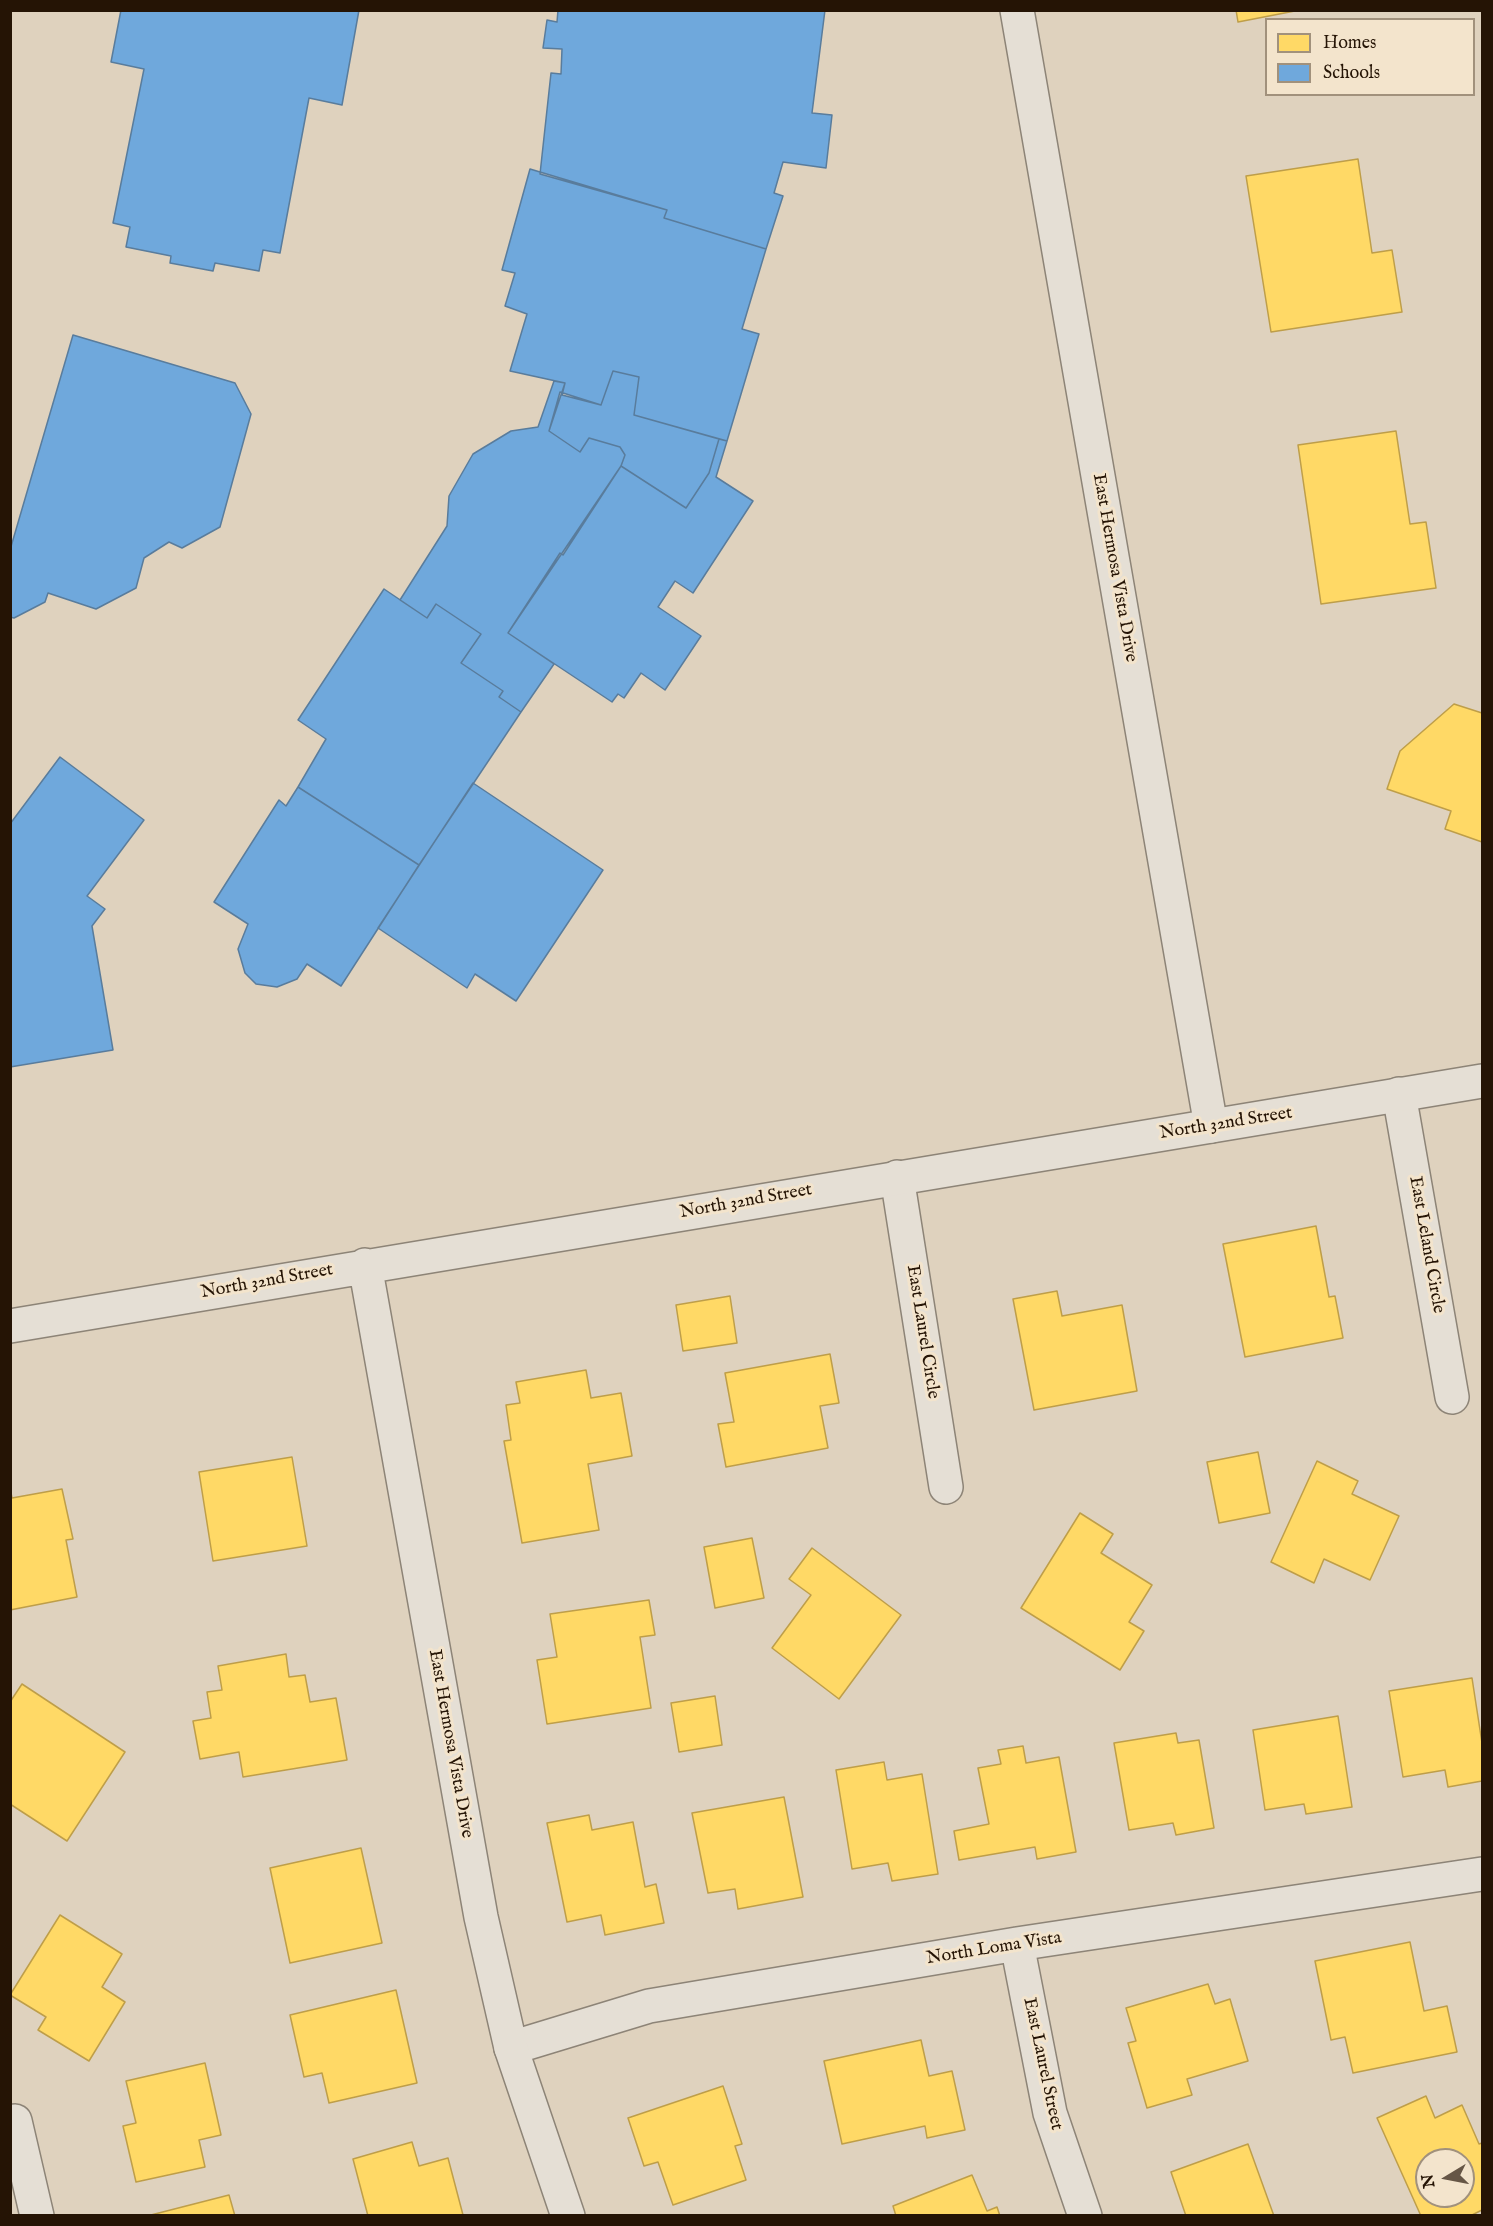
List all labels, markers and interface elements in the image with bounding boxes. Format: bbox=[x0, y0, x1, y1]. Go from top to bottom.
legend bbox=[1265, 18, 1475, 96]
text: Homes bbox=[1323, 32, 1376, 55]
text: Schools bbox=[1323, 62, 1380, 85]
street label: East Hermosa Vista Drive bbox=[1087, 472, 1141, 664]
street label: North 32nd Street bbox=[1158, 1103, 1294, 1145]
street label: East Leland Circle bbox=[1403, 1175, 1449, 1315]
street label: North 32nd Street bbox=[678, 1180, 814, 1224]
street label: North 32nd Street bbox=[199, 1260, 335, 1304]
street label: East Laurel Circle bbox=[901, 1263, 943, 1401]
street label: East Hermosa Vista Drive bbox=[423, 1648, 477, 1840]
street label: North Loma Vista bbox=[925, 1928, 1063, 1970]
street label: East Laurel Street bbox=[1017, 1996, 1067, 2132]
north arrow bbox=[1415, 2148, 1475, 2208]
text: N bbox=[1418, 2172, 1440, 2189]

